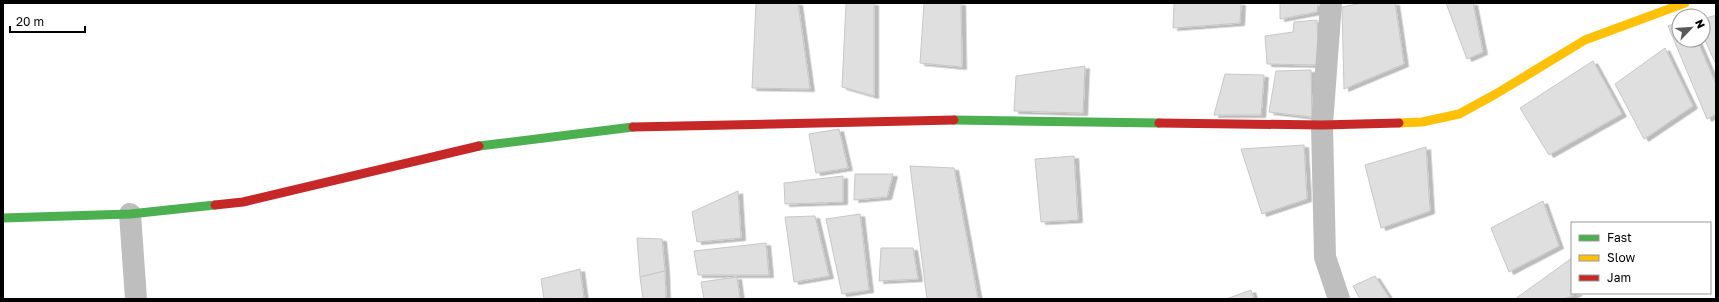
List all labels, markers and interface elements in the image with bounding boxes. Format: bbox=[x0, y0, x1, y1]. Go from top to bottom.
scale bar bbox=[10, 8, 85, 34]
north arrow bbox=[1671, 8, 1711, 48]
text: 20 m bbox=[16, 14, 44, 29]
text: N bbox=[1693, 17, 1708, 30]
legend bbox=[1571, 222, 1711, 294]
text: Fast bbox=[1607, 230, 1632, 245]
text: Slow bbox=[1607, 250, 1635, 265]
text: Jam bbox=[1607, 270, 1631, 285]

